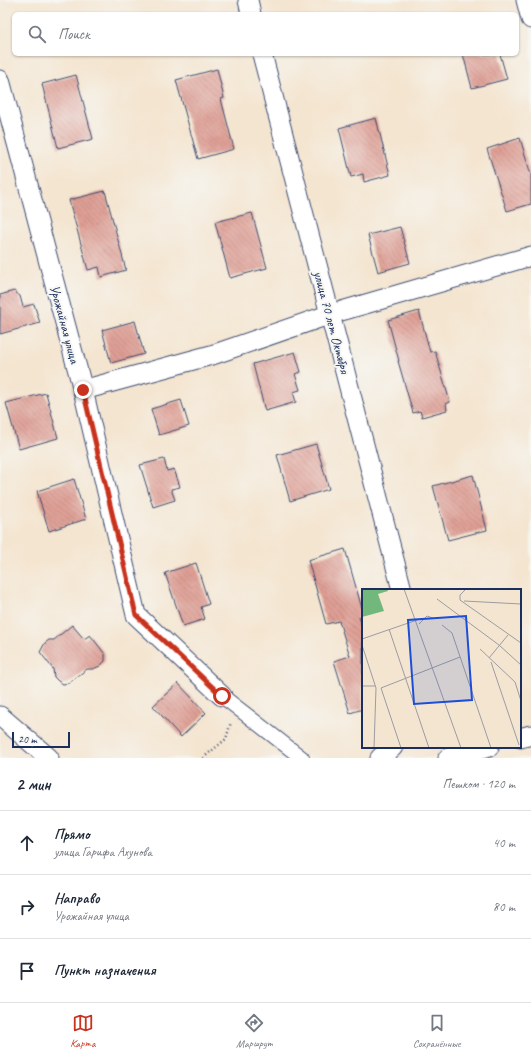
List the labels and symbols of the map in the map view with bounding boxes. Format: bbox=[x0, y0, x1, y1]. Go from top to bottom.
street label: улица 70 лет Октября bbox=[309, 268, 354, 376]
street label: Урожайная улица bbox=[46, 283, 84, 367]
route end bbox=[74, 381, 92, 399]
inset map bbox=[362, 589, 521, 748]
route start bbox=[213, 687, 231, 705]
scale bar bbox=[12, 730, 70, 749]

